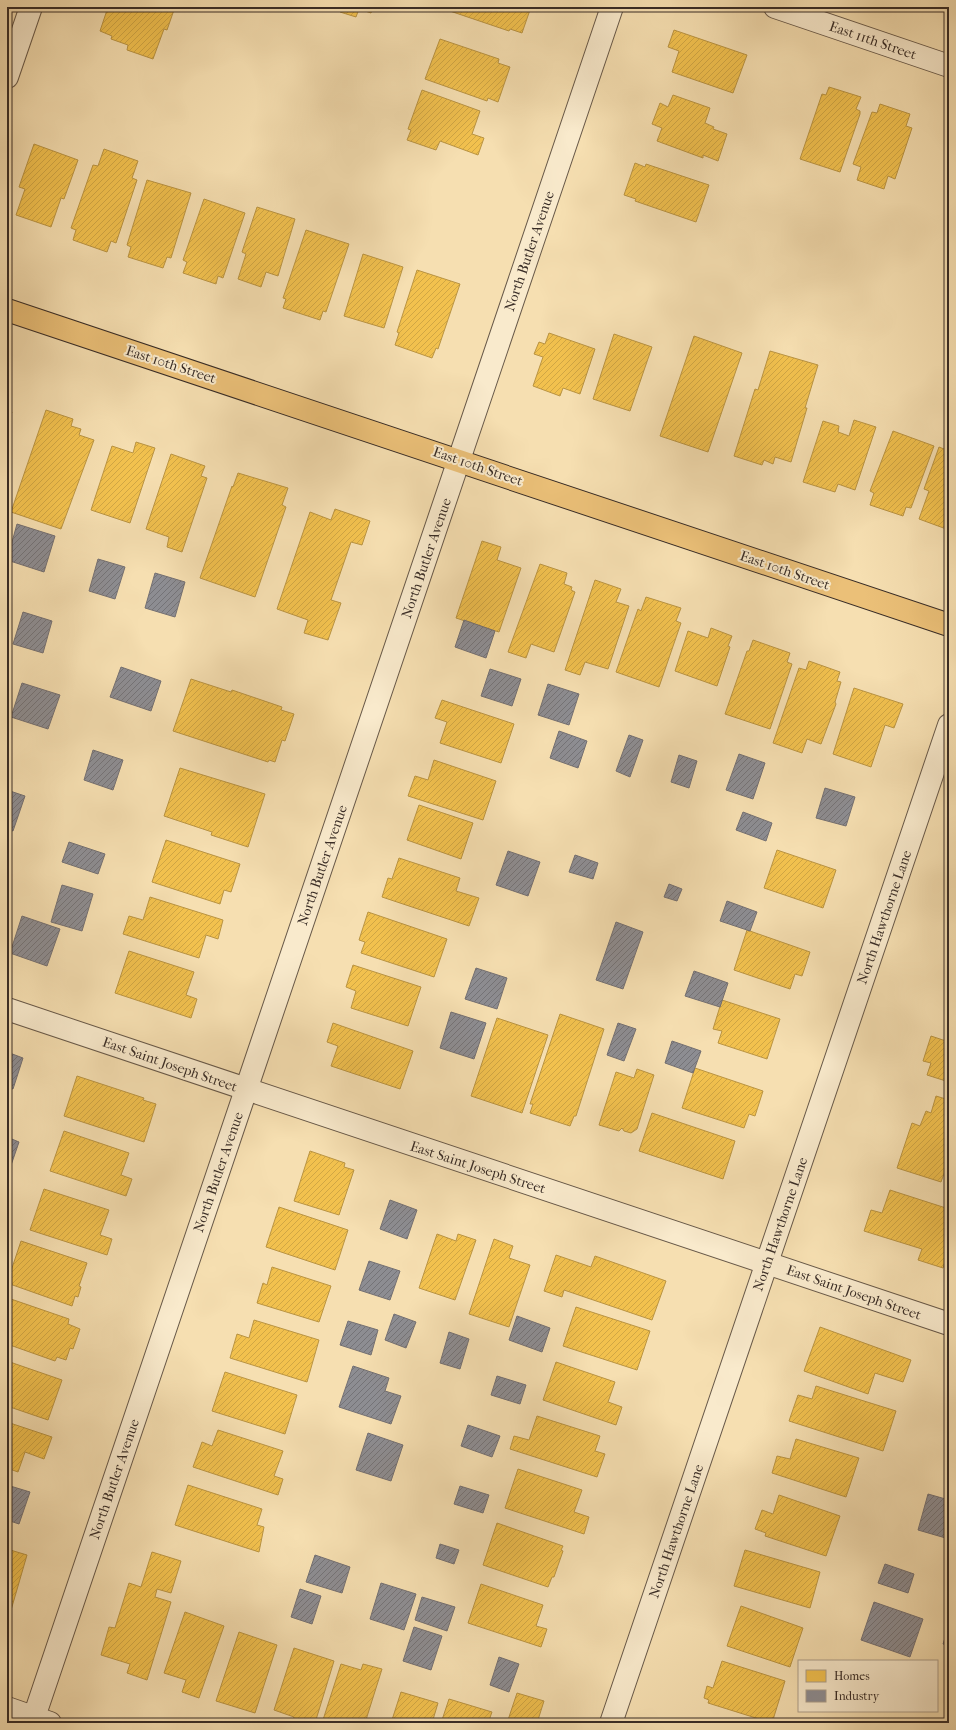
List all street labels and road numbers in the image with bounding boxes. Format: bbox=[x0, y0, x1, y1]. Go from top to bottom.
street label: East 11th Street bbox=[827, 18, 919, 63]
street label: North Butler Avenue bbox=[501, 189, 558, 314]
street label: East 10th Street bbox=[124, 342, 218, 387]
street label: East 10th Street bbox=[431, 443, 525, 490]
street label: North Butler Avenue bbox=[398, 496, 455, 621]
street label: East 10th Street bbox=[738, 547, 832, 594]
street label: North Butler Avenue bbox=[294, 803, 351, 928]
street label: North Hawthorne Lane bbox=[854, 848, 915, 986]
street label: East Saint Joseph Street bbox=[100, 1033, 239, 1096]
street label: North Butler Avenue bbox=[190, 1110, 247, 1235]
street label: East Saint Joseph Street bbox=[408, 1138, 548, 1197]
street label: North Hawthorne Lane bbox=[750, 1155, 811, 1293]
street label: East Saint Joseph Street bbox=[784, 1261, 923, 1324]
street label: North Butler Avenue bbox=[86, 1417, 143, 1542]
street label: North Hawthorne Lane bbox=[646, 1462, 707, 1600]

